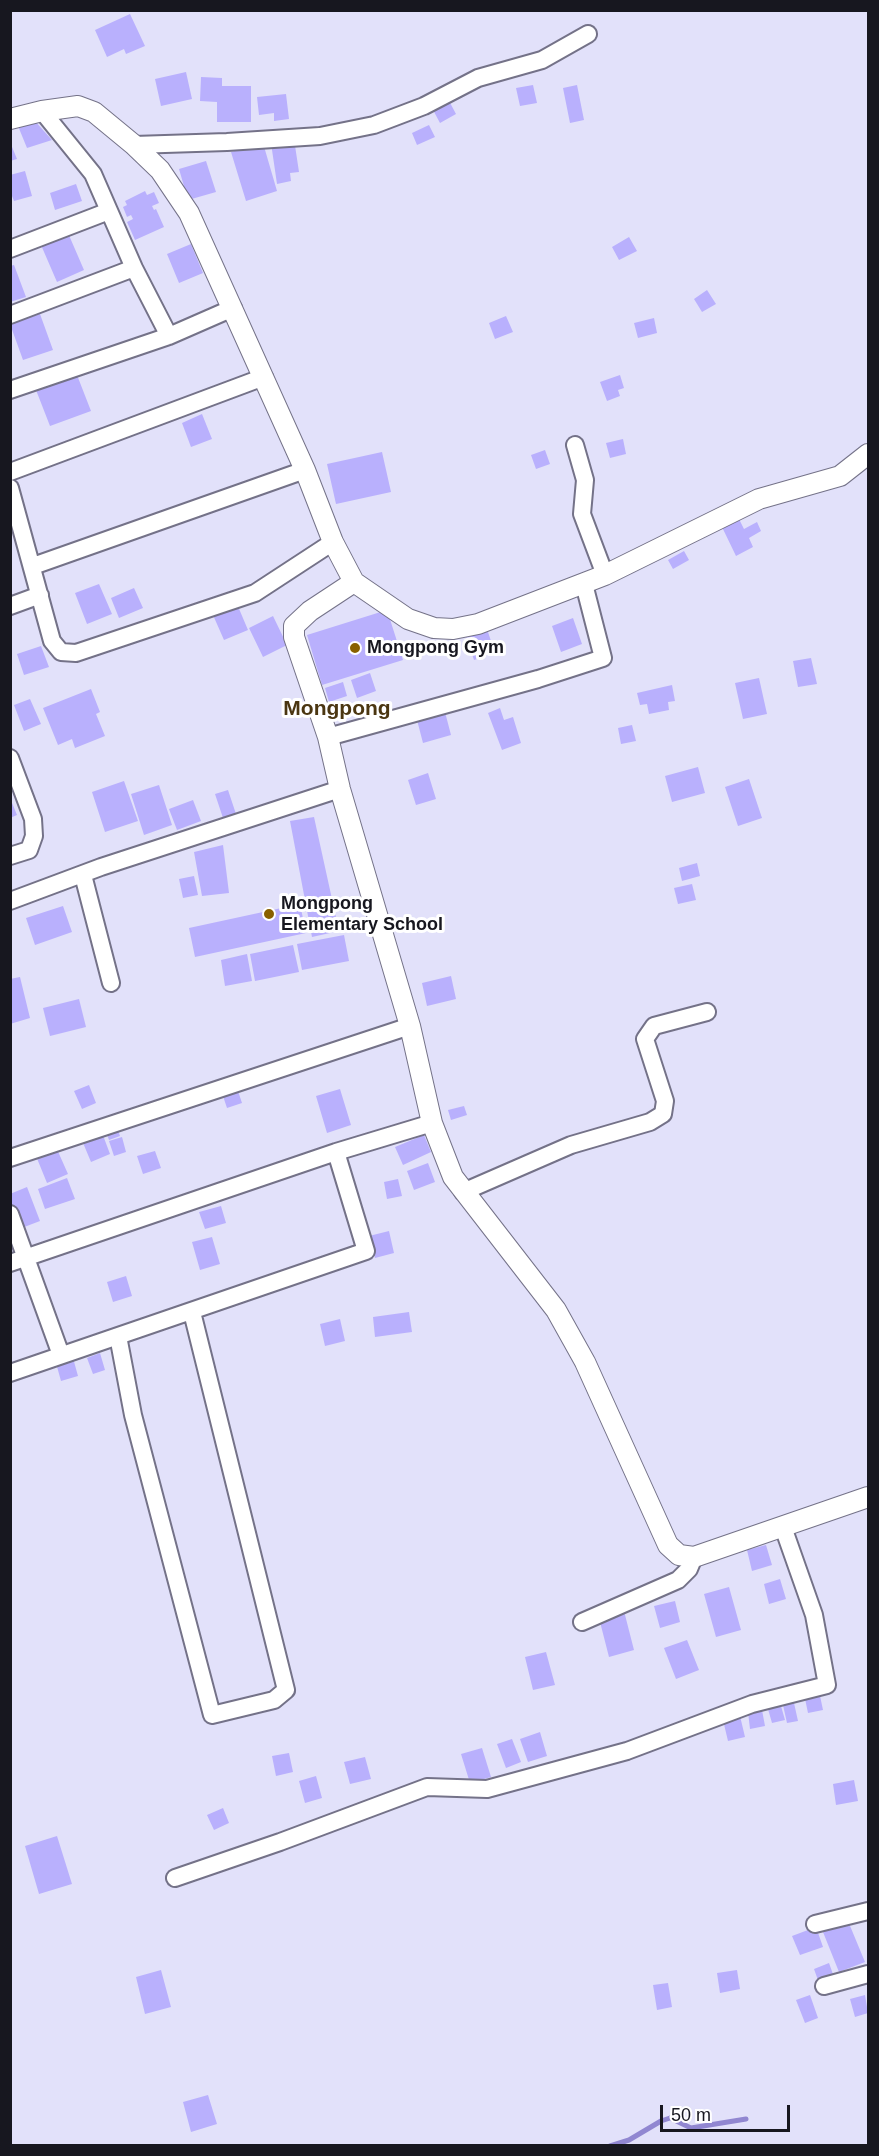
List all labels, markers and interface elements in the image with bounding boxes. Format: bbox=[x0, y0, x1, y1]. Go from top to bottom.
place label: Mongpong Gym bbox=[367, 637, 504, 659]
marker: Mongpong Gym bbox=[348, 641, 362, 655]
district label: Mongpong bbox=[283, 696, 391, 722]
place label: Mongpong Elementary School bbox=[281, 893, 443, 936]
marker: Mongpong Elementary School bbox=[262, 907, 276, 921]
scale bar bbox=[663, 2093, 794, 2131]
text: 50 m bbox=[671, 2105, 711, 2125]

